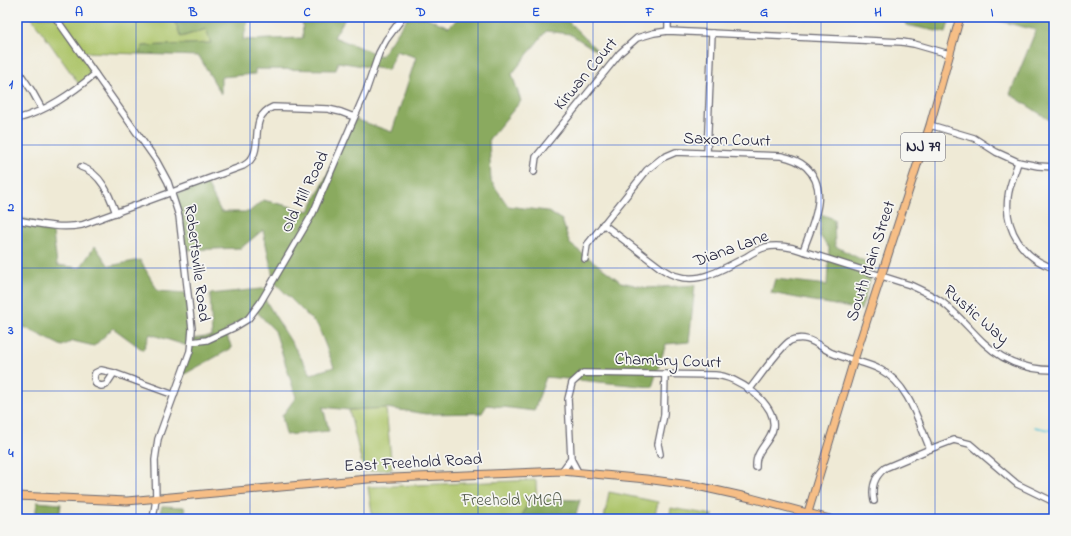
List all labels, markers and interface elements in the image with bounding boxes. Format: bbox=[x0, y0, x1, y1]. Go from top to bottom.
text: A bbox=[75, 3, 83, 22]
text: B bbox=[188, 3, 198, 22]
text: C bbox=[303, 3, 311, 22]
text: D bbox=[415, 3, 426, 22]
text: E bbox=[532, 3, 540, 22]
text: F bbox=[645, 3, 655, 22]
text: G bbox=[760, 3, 768, 22]
text: H bbox=[874, 3, 882, 22]
text: I bbox=[990, 3, 994, 22]
street label: Kirwan Court bbox=[548, 32, 624, 116]
text: 1 bbox=[9, 75, 14, 94]
street label: Saxon Court bbox=[683, 126, 771, 154]
road number: NJ 79 bbox=[901, 133, 945, 161]
street label: Old Mill Road bbox=[274, 147, 336, 237]
street label: South Main Street bbox=[840, 197, 902, 325]
text: 2 bbox=[7, 198, 15, 217]
street label: Robertsville Road bbox=[177, 203, 217, 324]
street label: Diana Lane bbox=[689, 224, 772, 274]
street label: Rustic Way bbox=[937, 279, 1014, 351]
text: 3 bbox=[7, 321, 14, 340]
street label: Chambry Court bbox=[614, 347, 722, 376]
text: 4 bbox=[7, 444, 14, 463]
street label: East Freehold Road bbox=[343, 447, 483, 479]
park label: Freehold YMCA bbox=[460, 488, 563, 513]

